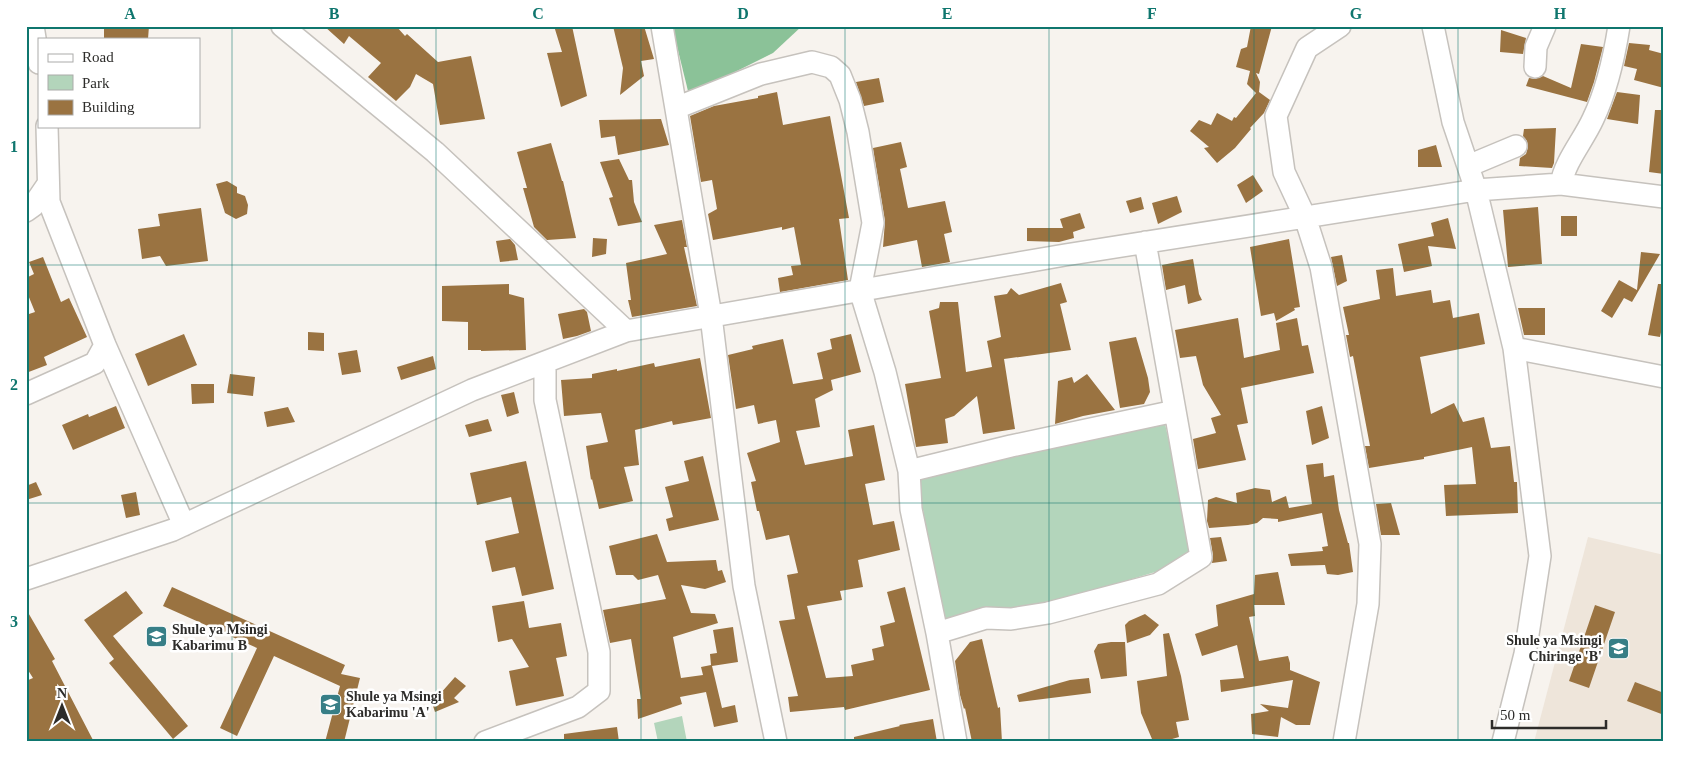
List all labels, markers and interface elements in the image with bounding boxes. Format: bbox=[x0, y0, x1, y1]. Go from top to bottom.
text: A bbox=[124, 5, 136, 22]
text: B bbox=[329, 5, 340, 22]
text: C bbox=[532, 5, 544, 22]
text: D bbox=[737, 5, 749, 22]
text: E bbox=[942, 5, 952, 22]
text: F bbox=[1147, 5, 1157, 22]
text: G bbox=[1350, 5, 1363, 22]
text: H bbox=[1554, 5, 1567, 22]
legend bbox=[38, 38, 200, 128]
text: Road bbox=[82, 49, 114, 65]
text: Park bbox=[82, 75, 110, 91]
text: Building bbox=[82, 99, 135, 115]
text: 1 bbox=[10, 138, 18, 155]
text: 2 bbox=[10, 376, 18, 393]
text: 3 bbox=[10, 613, 18, 630]
place label: Shule ya Msingi Kabarimu B bbox=[172, 622, 268, 653]
school or university icon: Shule ya Msingi Kabarimu B bbox=[144, 625, 168, 649]
place label: Shule ya Msingi Chiringe 'B' bbox=[1506, 633, 1602, 664]
school or university icon: Shule ya Msingi Chiringe 'B' bbox=[1606, 636, 1630, 660]
north arrow bbox=[38, 680, 88, 730]
text: N bbox=[57, 686, 67, 701]
place label: Shule ya Msingi Kabarimu 'A' bbox=[346, 689, 442, 720]
school or university icon: Shule ya Msingi Kabarimu 'A' bbox=[318, 692, 342, 716]
scale bar bbox=[1492, 698, 1606, 730]
text: 50 m bbox=[1500, 707, 1531, 723]

